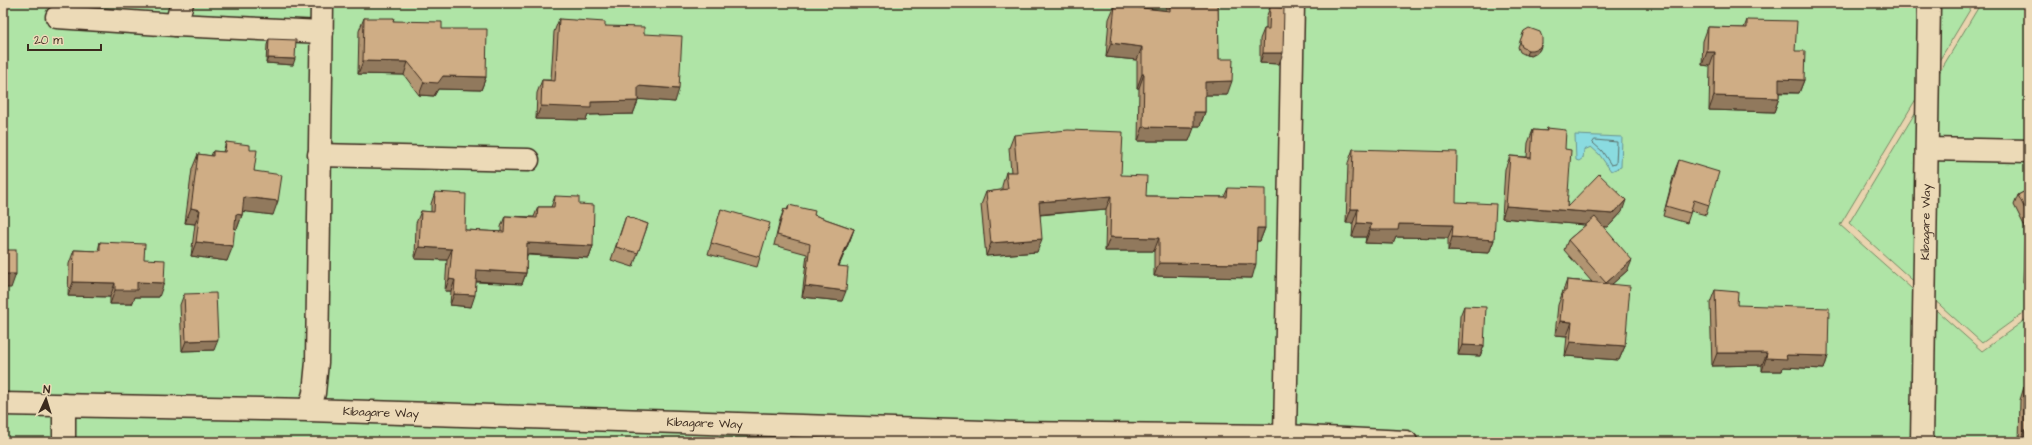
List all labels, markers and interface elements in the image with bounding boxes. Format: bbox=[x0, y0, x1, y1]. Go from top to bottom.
scale bar bbox=[28, 26, 101, 52]
text: 20 m bbox=[34, 32, 63, 49]
street label: Kibagare Way bbox=[1916, 183, 1936, 260]
north arrow bbox=[26, 379, 66, 419]
text: N bbox=[43, 382, 51, 397]
street label: Kibagare Way bbox=[343, 403, 420, 423]
street label: Kibagare Way bbox=[666, 413, 743, 434]

